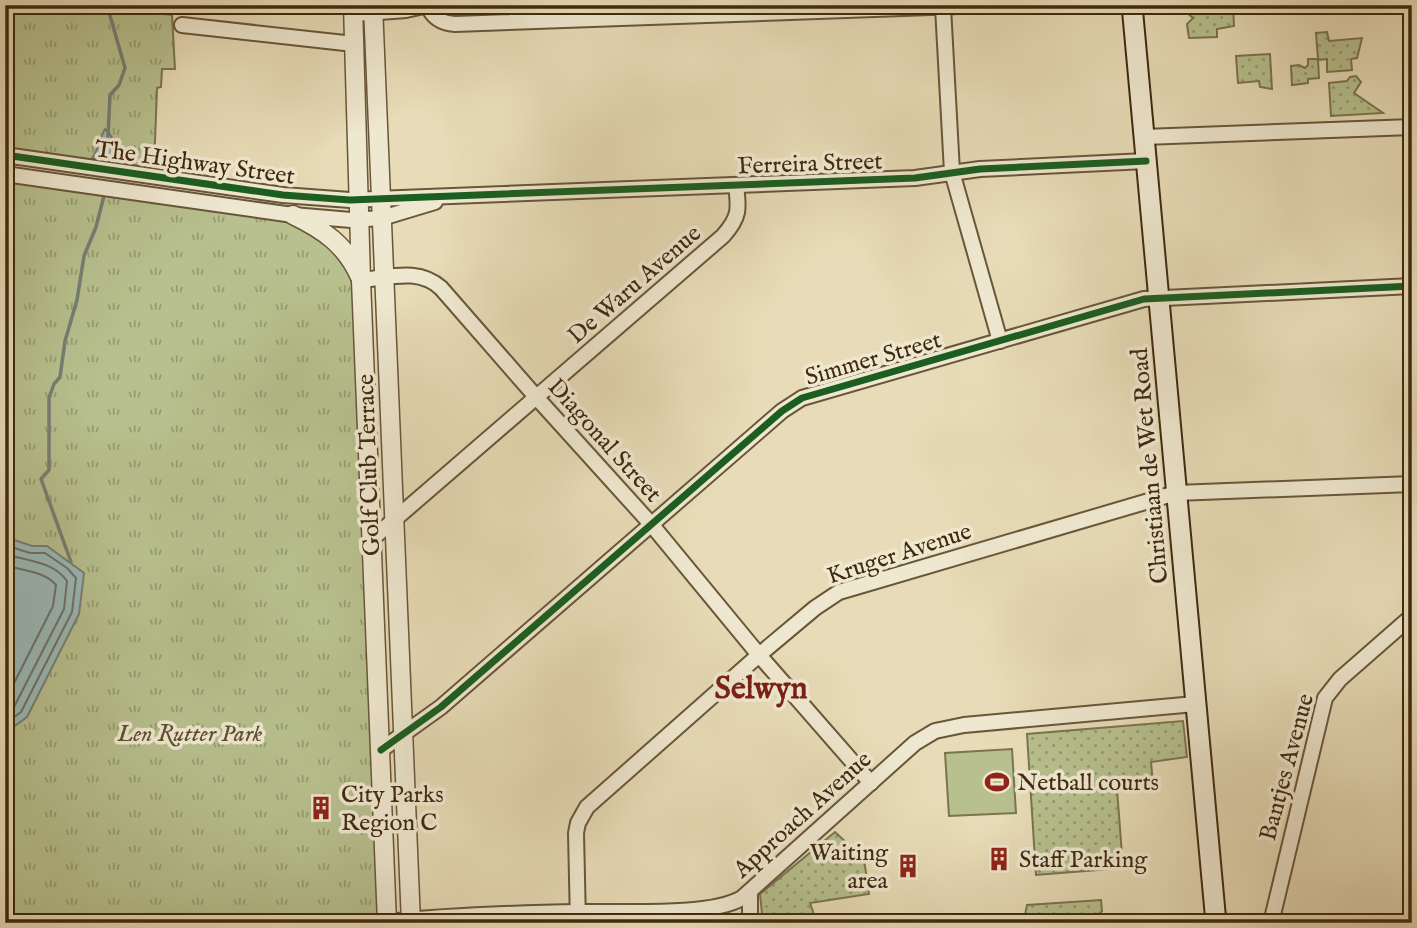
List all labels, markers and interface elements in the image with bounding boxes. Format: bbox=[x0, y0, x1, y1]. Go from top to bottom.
street label: The Highway Street bbox=[93, 134, 297, 193]
street label: Ferreira Street bbox=[737, 146, 883, 183]
street label: De Waru Avenue bbox=[562, 219, 708, 352]
street label: Simmer Street bbox=[802, 325, 945, 394]
street label: Christiaan de Wet Road bbox=[1125, 347, 1176, 585]
street label: Diagonal Street bbox=[540, 372, 668, 510]
street label: Golf Club Terrace bbox=[351, 373, 388, 557]
street label: Kruger Avenue bbox=[823, 517, 976, 592]
district label: Selwyn bbox=[714, 669, 808, 710]
street label: Bantjes Avenue bbox=[1253, 690, 1322, 844]
park label: Len Rutter Park bbox=[117, 719, 263, 750]
street label: Approach Avenue bbox=[727, 745, 879, 886]
sports icon: Netball courts bbox=[983, 768, 1011, 796]
place label: Netball courts bbox=[1017, 768, 1159, 799]
place label: City Parks Region C bbox=[341, 780, 444, 839]
building icon: City Parks Region C bbox=[307, 794, 335, 822]
place label: Waiting area bbox=[809, 838, 889, 897]
building icon: Staff Parking bbox=[985, 845, 1013, 873]
place label: Staff Parking bbox=[1019, 845, 1148, 876]
building icon: Waiting area bbox=[894, 852, 922, 880]

